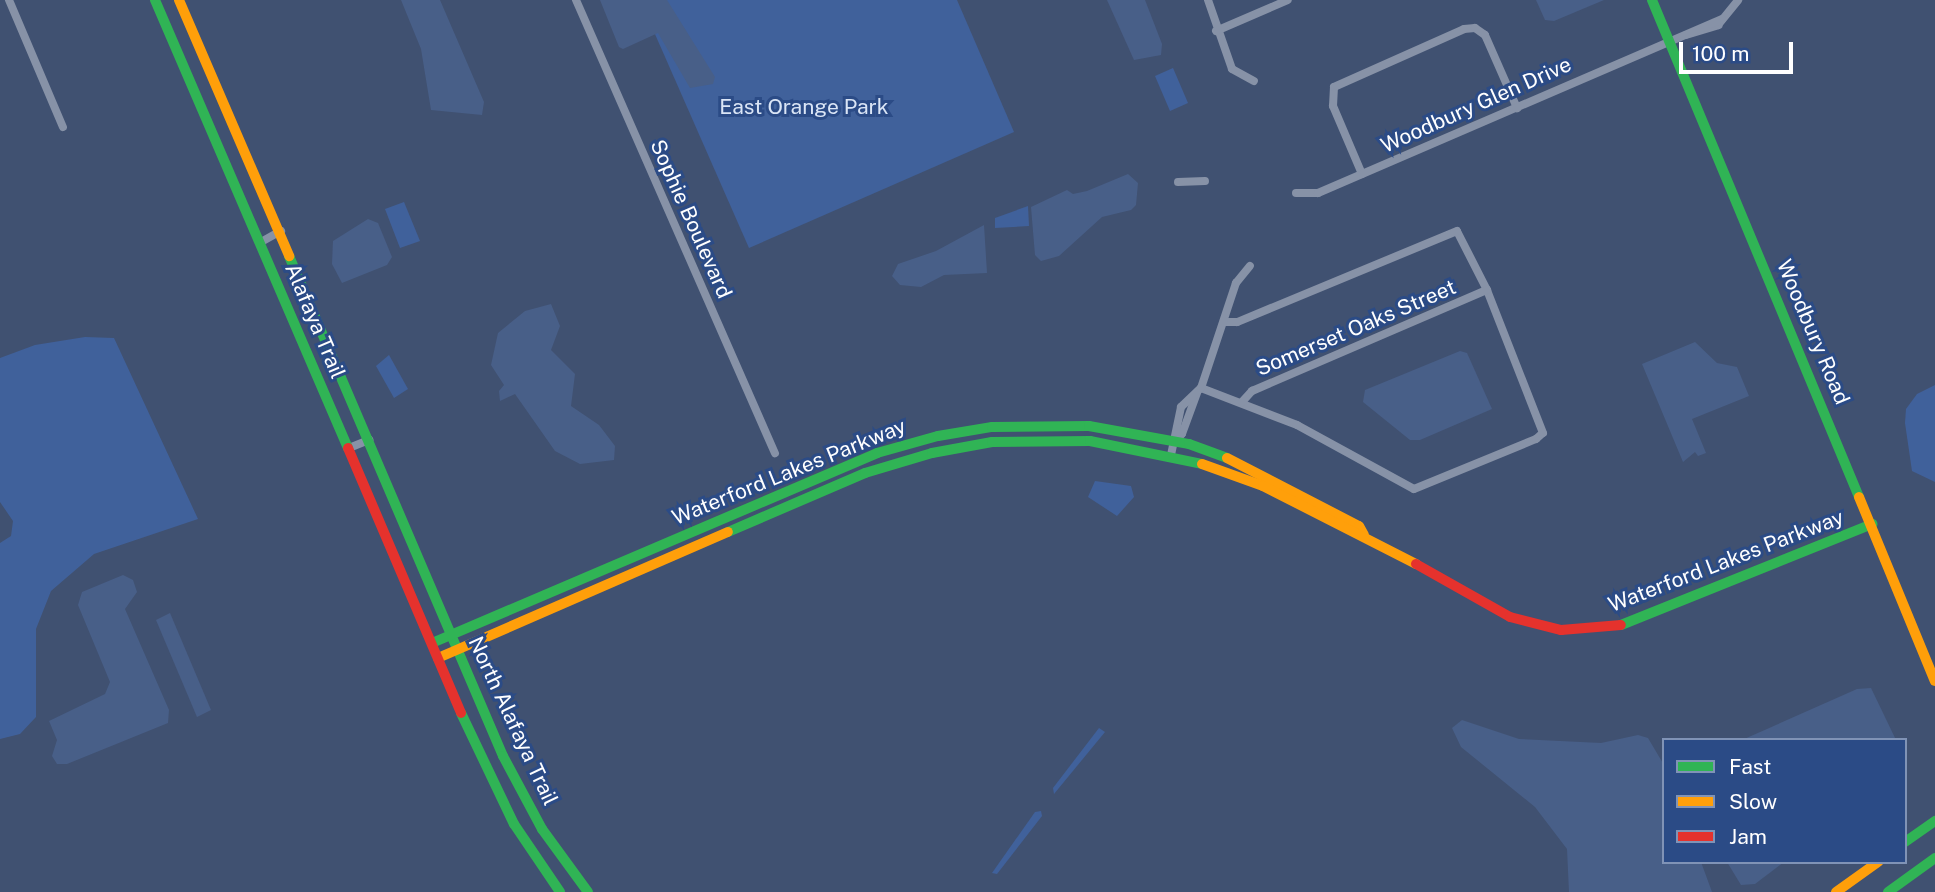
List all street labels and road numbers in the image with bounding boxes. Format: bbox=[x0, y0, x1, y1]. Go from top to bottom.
street label: Woodbury Glen Drive bbox=[1377, 52, 1575, 158]
street label: Sophie Boulevard bbox=[645, 136, 737, 302]
street label: Woodbury Road bbox=[1771, 256, 1855, 408]
street label: Alafaya Trail bbox=[279, 260, 351, 382]
street label: Somerset Oaks Street bbox=[1252, 274, 1460, 382]
street label: Waterford Lakes Parkway bbox=[668, 413, 910, 531]
street label: Waterford Lakes Parkway bbox=[1605, 504, 1847, 618]
street label: North Alafaya Trail bbox=[463, 632, 563, 810]

